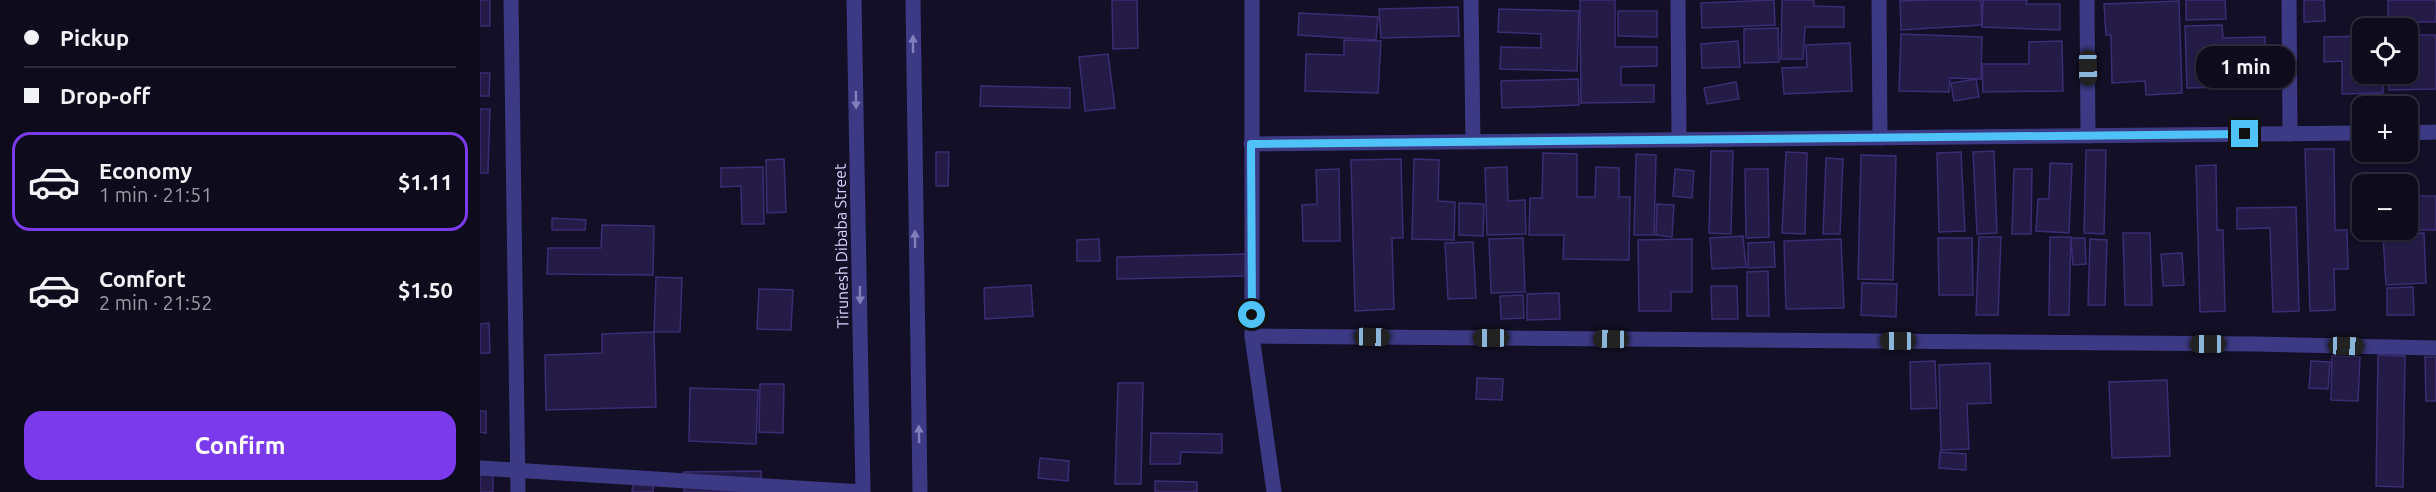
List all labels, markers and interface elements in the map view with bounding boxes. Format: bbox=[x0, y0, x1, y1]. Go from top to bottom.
map controls bbox=[2352, 18, 2418, 240]
button: locate bbox=[2352, 18, 2418, 84]
text: Pickup bbox=[60, 25, 129, 50]
one-way arrow bbox=[908, 34, 918, 53]
callout: 1 min bbox=[2196, 47, 2294, 89]
car bbox=[2079, 50, 2097, 86]
text: 1 min bbox=[2220, 55, 2271, 78]
text: Drop-off bbox=[60, 83, 150, 108]
one-way arrow bbox=[851, 91, 861, 110]
button: + bbox=[2352, 96, 2418, 162]
route end bbox=[2231, 120, 2258, 147]
icon: car bbox=[27, 155, 81, 209]
text: Economy bbox=[99, 158, 192, 183]
street label: Tirunesh Dibaba Street bbox=[831, 163, 851, 329]
text: $1.11 bbox=[398, 169, 453, 194]
button: − bbox=[2352, 174, 2418, 240]
text: 1 min · 21:51 bbox=[99, 183, 213, 206]
one-way arrow bbox=[911, 229, 920, 248]
icon: car bbox=[27, 263, 81, 317]
text: Comfort bbox=[99, 266, 186, 291]
text: $1.50 bbox=[398, 277, 453, 302]
one-way arrow bbox=[855, 286, 864, 305]
text: 2 min · 21:52 bbox=[99, 291, 213, 314]
route start bbox=[1238, 301, 1265, 328]
car bbox=[1354, 328, 1390, 346]
car bbox=[1473, 329, 1509, 347]
car bbox=[1593, 330, 1629, 348]
car bbox=[1880, 332, 1916, 350]
car bbox=[2190, 335, 2226, 353]
car bbox=[2328, 336, 2364, 356]
button: Confirm bbox=[24, 411, 456, 480]
one-way arrow bbox=[914, 424, 924, 443]

